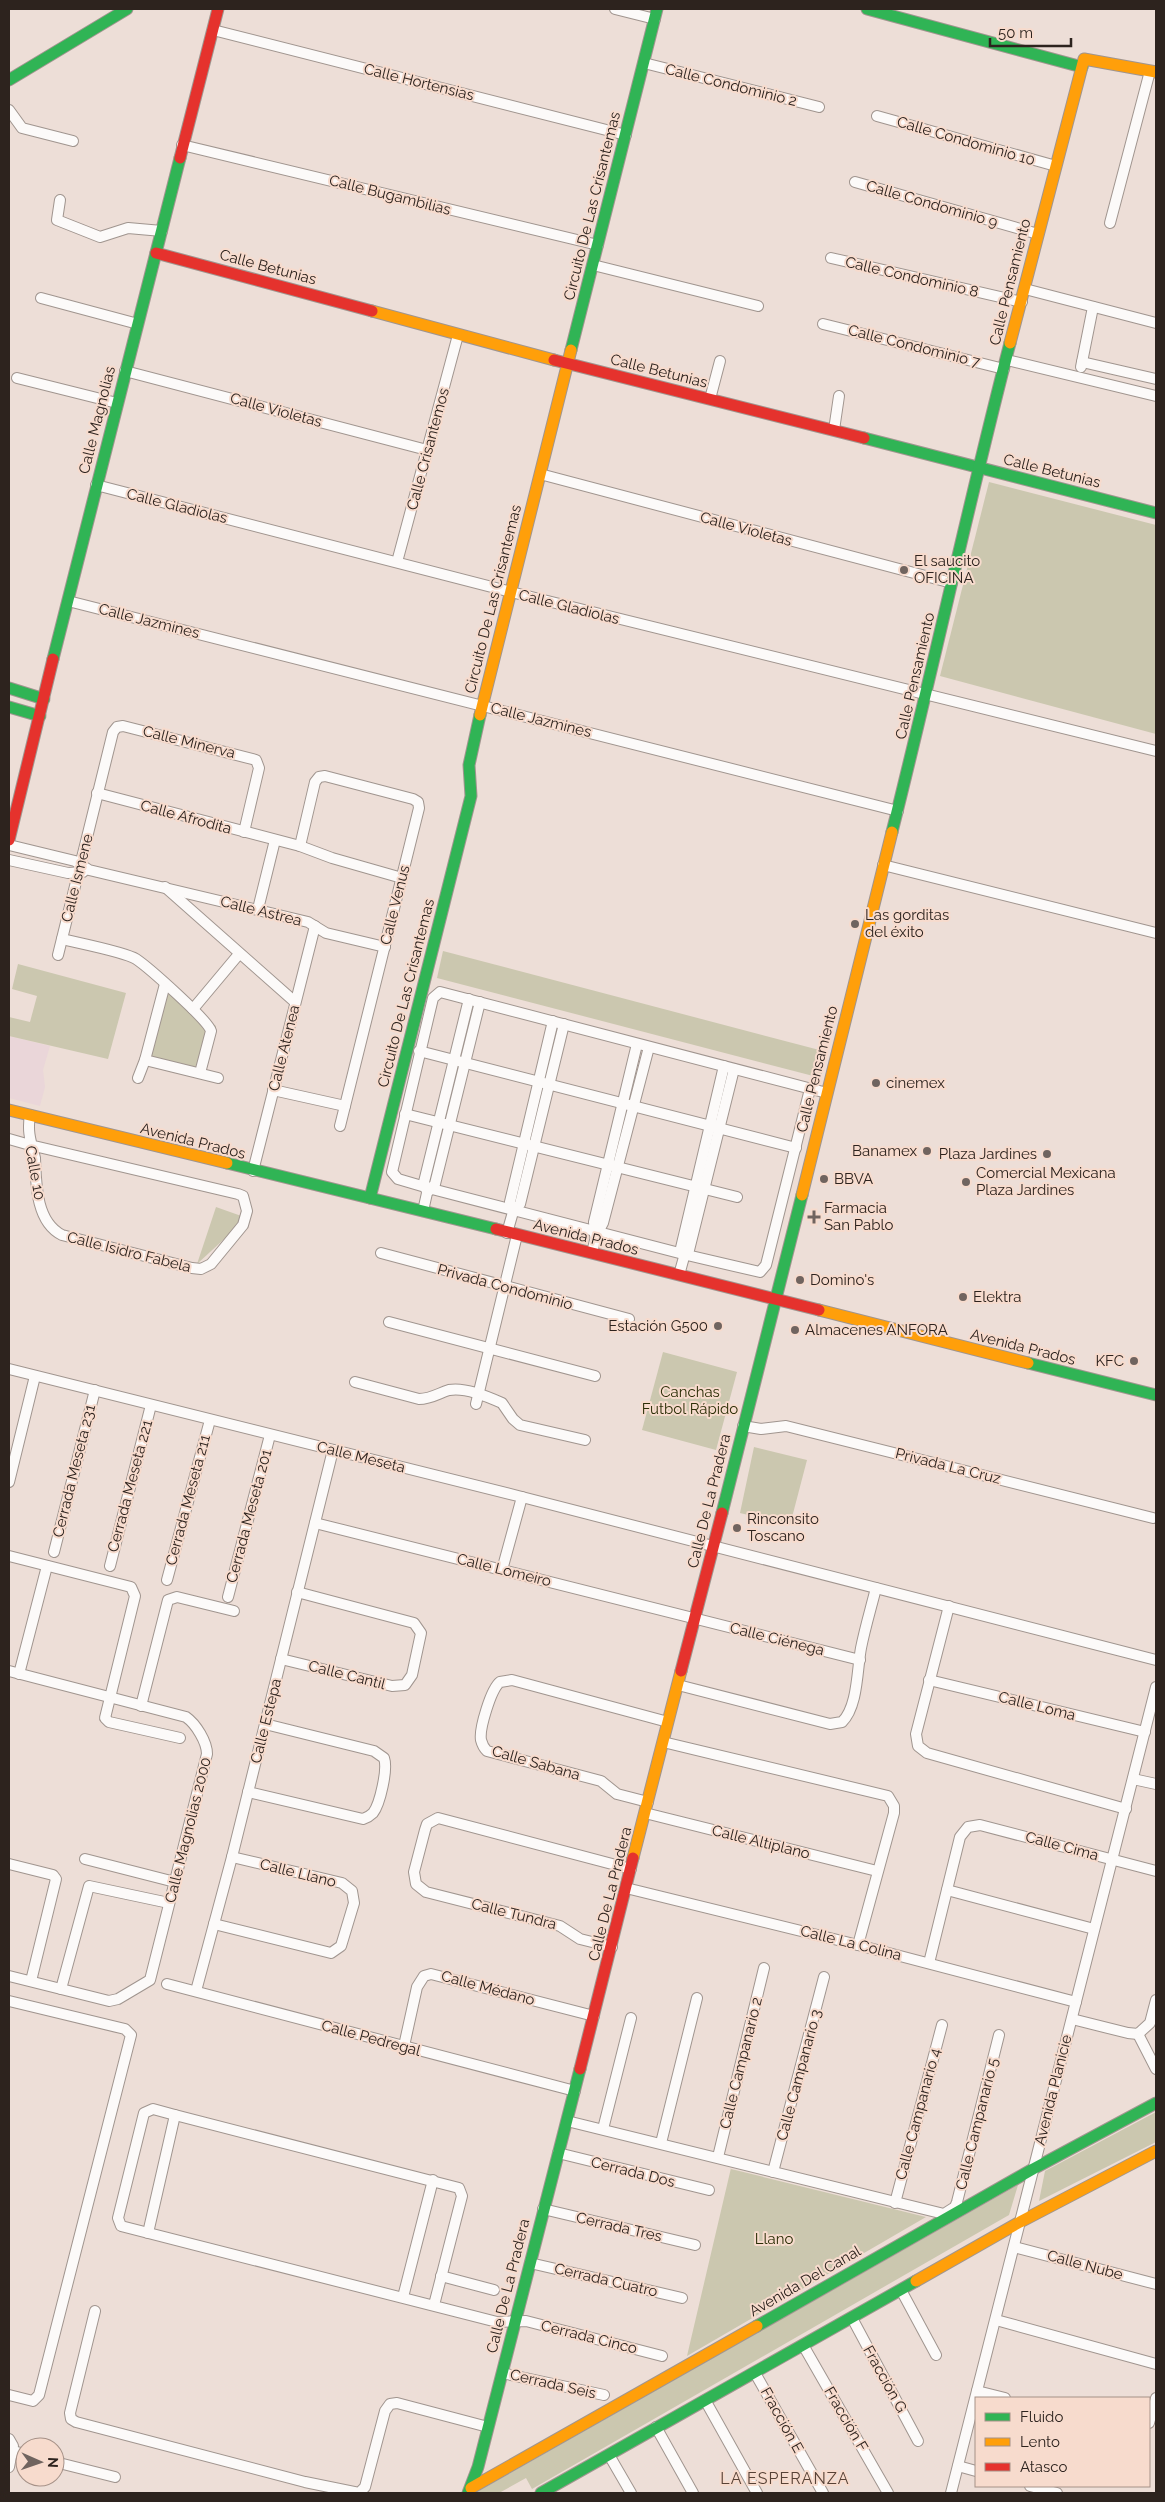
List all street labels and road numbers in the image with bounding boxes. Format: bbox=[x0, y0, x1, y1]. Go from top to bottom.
street label: Calle Hortensias bbox=[362, 60, 476, 104]
street label: Calle Condominio 2 bbox=[663, 60, 799, 110]
street label: Circuito De Las Crisantemas bbox=[560, 110, 624, 302]
street label: Calle Condominio 10 bbox=[895, 113, 1037, 169]
street label: Calle Bugambilias bbox=[327, 171, 453, 219]
street label: Calle Condominio 9 bbox=[864, 177, 1000, 231]
street label: Calle Pensamiento bbox=[986, 217, 1034, 347]
street label: Calle Betunias bbox=[218, 245, 318, 289]
street label: Calle Condominio 8 bbox=[844, 253, 980, 301]
street label: Calle Condominio 7 bbox=[846, 321, 982, 371]
street label: Calle Betunias bbox=[609, 350, 709, 392]
street label: Calle Magnolias bbox=[75, 364, 119, 476]
street label: Calle Crisantemos bbox=[403, 386, 453, 512]
street label: Calle Violetas bbox=[228, 389, 324, 431]
street label: Calle Betunias bbox=[1002, 450, 1102, 492]
street label: Calle Gladiolas bbox=[125, 485, 229, 527]
street label: Circuito De Las Crisantemas bbox=[461, 503, 525, 695]
street label: Calle Violetas bbox=[698, 508, 794, 550]
street label: Calle Gladiolas bbox=[517, 586, 621, 628]
street label: Calle Jazmines bbox=[97, 600, 201, 642]
street label: Calle Pensamiento bbox=[892, 611, 938, 741]
street label: Calle Jazmines bbox=[489, 699, 593, 741]
street label: Calle Minerva bbox=[141, 722, 237, 762]
street label: Calle Afrodita bbox=[139, 796, 233, 838]
street label: Calle Ismene bbox=[57, 832, 97, 924]
street label: Calle Venus bbox=[376, 863, 414, 947]
street label: Calle Astrea bbox=[219, 892, 303, 930]
street label: Circuito De Las Crisantemas bbox=[374, 897, 438, 1089]
street label: Calle Atenea bbox=[265, 1003, 303, 1093]
street label: Calle Pensamiento bbox=[793, 1004, 841, 1134]
street label: Avenida Prados bbox=[139, 1119, 247, 1163]
street label: Calle 10 bbox=[21, 1144, 49, 1202]
street label: Avenida Prados bbox=[532, 1215, 640, 1259]
street label: Calle Isidro Fabela bbox=[65, 1228, 193, 1276]
street label: Privada Condominio bbox=[435, 1260, 575, 1314]
street label: Avenida Prados bbox=[969, 1325, 1077, 1369]
street label: Cerrada Meseta 231 bbox=[49, 1402, 99, 1539]
street label: Cerrada Meseta 221 bbox=[104, 1417, 156, 1554]
street label: Cerrada Meseta 211 bbox=[162, 1432, 214, 1567]
street label: Calle De La Pradera bbox=[684, 1432, 734, 1570]
street label: Calle Meseta bbox=[315, 1437, 407, 1477]
street label: Privada La Cruz bbox=[894, 1444, 1002, 1488]
street label: Cerrada Meseta 201 bbox=[223, 1447, 276, 1585]
street label: Calle Lomeiro bbox=[455, 1550, 553, 1590]
street label: Calle Ciénega bbox=[728, 1619, 826, 1659]
street label: Calle Cantil bbox=[307, 1657, 388, 1693]
street label: Calle Estepa bbox=[247, 1677, 285, 1765]
street label: Calle Loma bbox=[997, 1688, 1077, 1724]
street label: Calle Sabana bbox=[490, 1742, 582, 1784]
street label: Calle Magnolias 2000 bbox=[161, 1755, 215, 1905]
street label: Calle Altiplano bbox=[710, 1821, 812, 1863]
street label: Calle De La Pradera bbox=[585, 1825, 635, 1963]
street label: Calle Cima bbox=[1024, 1828, 1100, 1864]
street label: Calle Llano bbox=[258, 1855, 338, 1891]
street label: Calle Tundra bbox=[470, 1895, 558, 1933]
street label: Calle La Colina bbox=[799, 1922, 903, 1964]
street label: Calle Médano bbox=[439, 1967, 537, 2009]
street label: Calle Campanario 2 bbox=[716, 1995, 766, 2131]
street label: Calle Campanario 3 bbox=[773, 2007, 825, 2143]
street label: Calle Pedregal bbox=[319, 2016, 423, 2060]
street label: Avenida Planicie bbox=[1031, 2033, 1075, 2147]
street label: Calle Campanario 4 bbox=[892, 2046, 944, 2182]
street label: Calle Campanario 5 bbox=[952, 2056, 1002, 2192]
street label: Cerrada Dos bbox=[589, 2153, 677, 2191]
street label: Cerrada Tres bbox=[574, 2208, 664, 2246]
street label: Calle De La Pradera bbox=[483, 2217, 533, 2355]
street label: Avenida Del Canal bbox=[746, 2241, 865, 2320]
street label: Calle Nube bbox=[1045, 2246, 1125, 2284]
street label: Cerrada Cuatro bbox=[553, 2259, 659, 2301]
street label: Cerrada Cinco bbox=[539, 2316, 639, 2358]
street label: Fracción G bbox=[859, 2342, 911, 2416]
street label: Cerrada Seis bbox=[508, 2365, 598, 2403]
street label: Fracción F bbox=[820, 2383, 872, 2455]
street label: Fracción E bbox=[757, 2384, 807, 2456]

